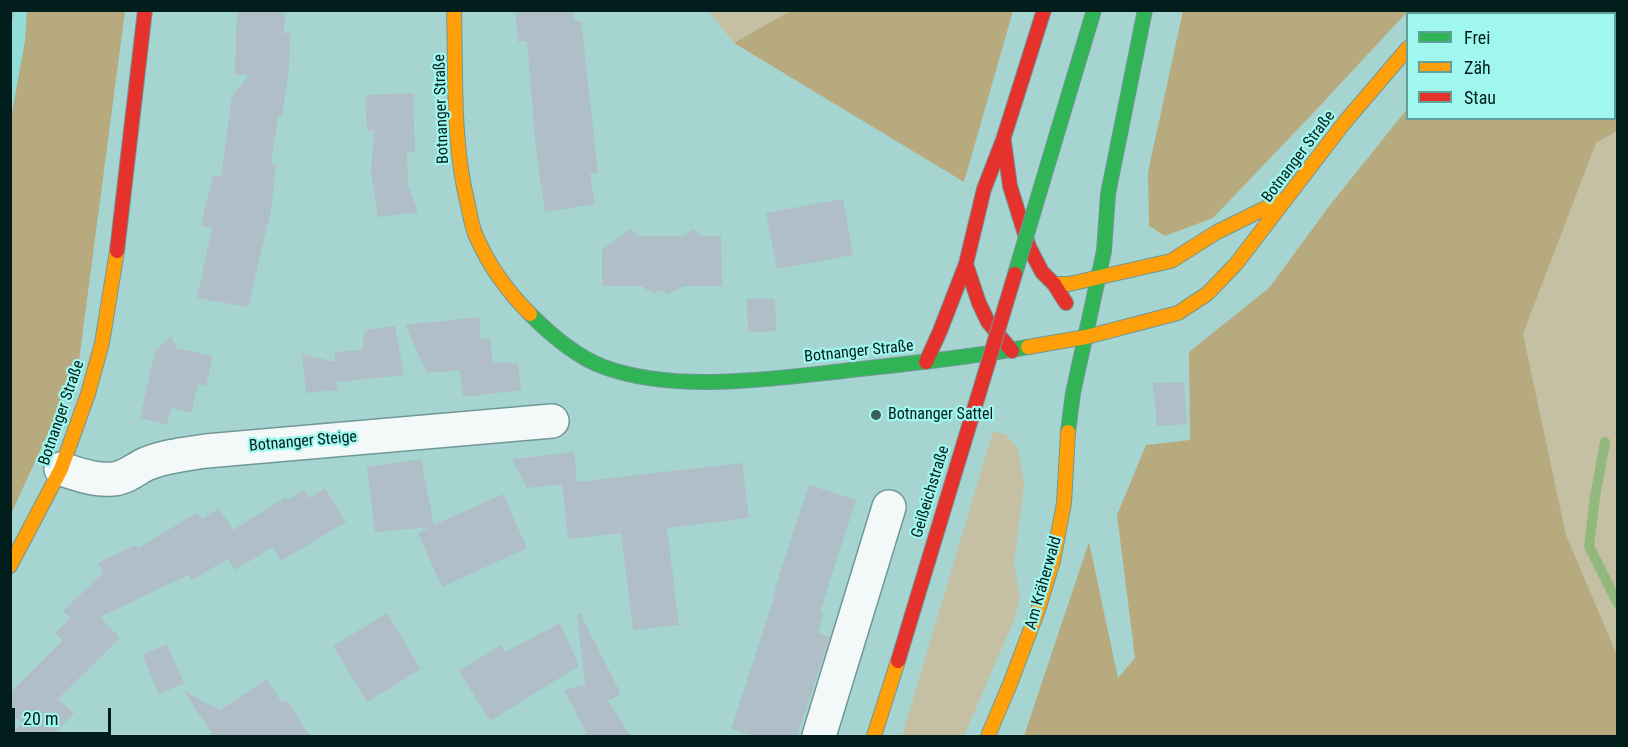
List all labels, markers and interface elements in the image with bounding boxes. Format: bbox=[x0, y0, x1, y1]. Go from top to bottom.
legend bbox=[1406, 12, 1616, 120]
text: Frei bbox=[1464, 27, 1490, 48]
street label: Botnanger Straße bbox=[430, 54, 454, 164]
text: Zäh bbox=[1464, 57, 1491, 78]
text: Stau bbox=[1464, 87, 1496, 108]
street label: Botnanger Straße bbox=[1258, 107, 1340, 207]
street label: Botnanger Straße bbox=[803, 337, 915, 367]
street label: Botnanger Straße bbox=[35, 358, 89, 468]
place label: Botnanger Sattel bbox=[888, 405, 993, 425]
marker: Botnanger Sattel bbox=[869, 408, 883, 422]
street label: Botnanger Steige bbox=[248, 428, 358, 456]
street label: Geißeichstraße bbox=[908, 444, 954, 540]
street label: Am Kräherwald bbox=[1022, 534, 1066, 632]
scale bar bbox=[15, 696, 114, 734]
text: 20 m bbox=[23, 708, 58, 729]

